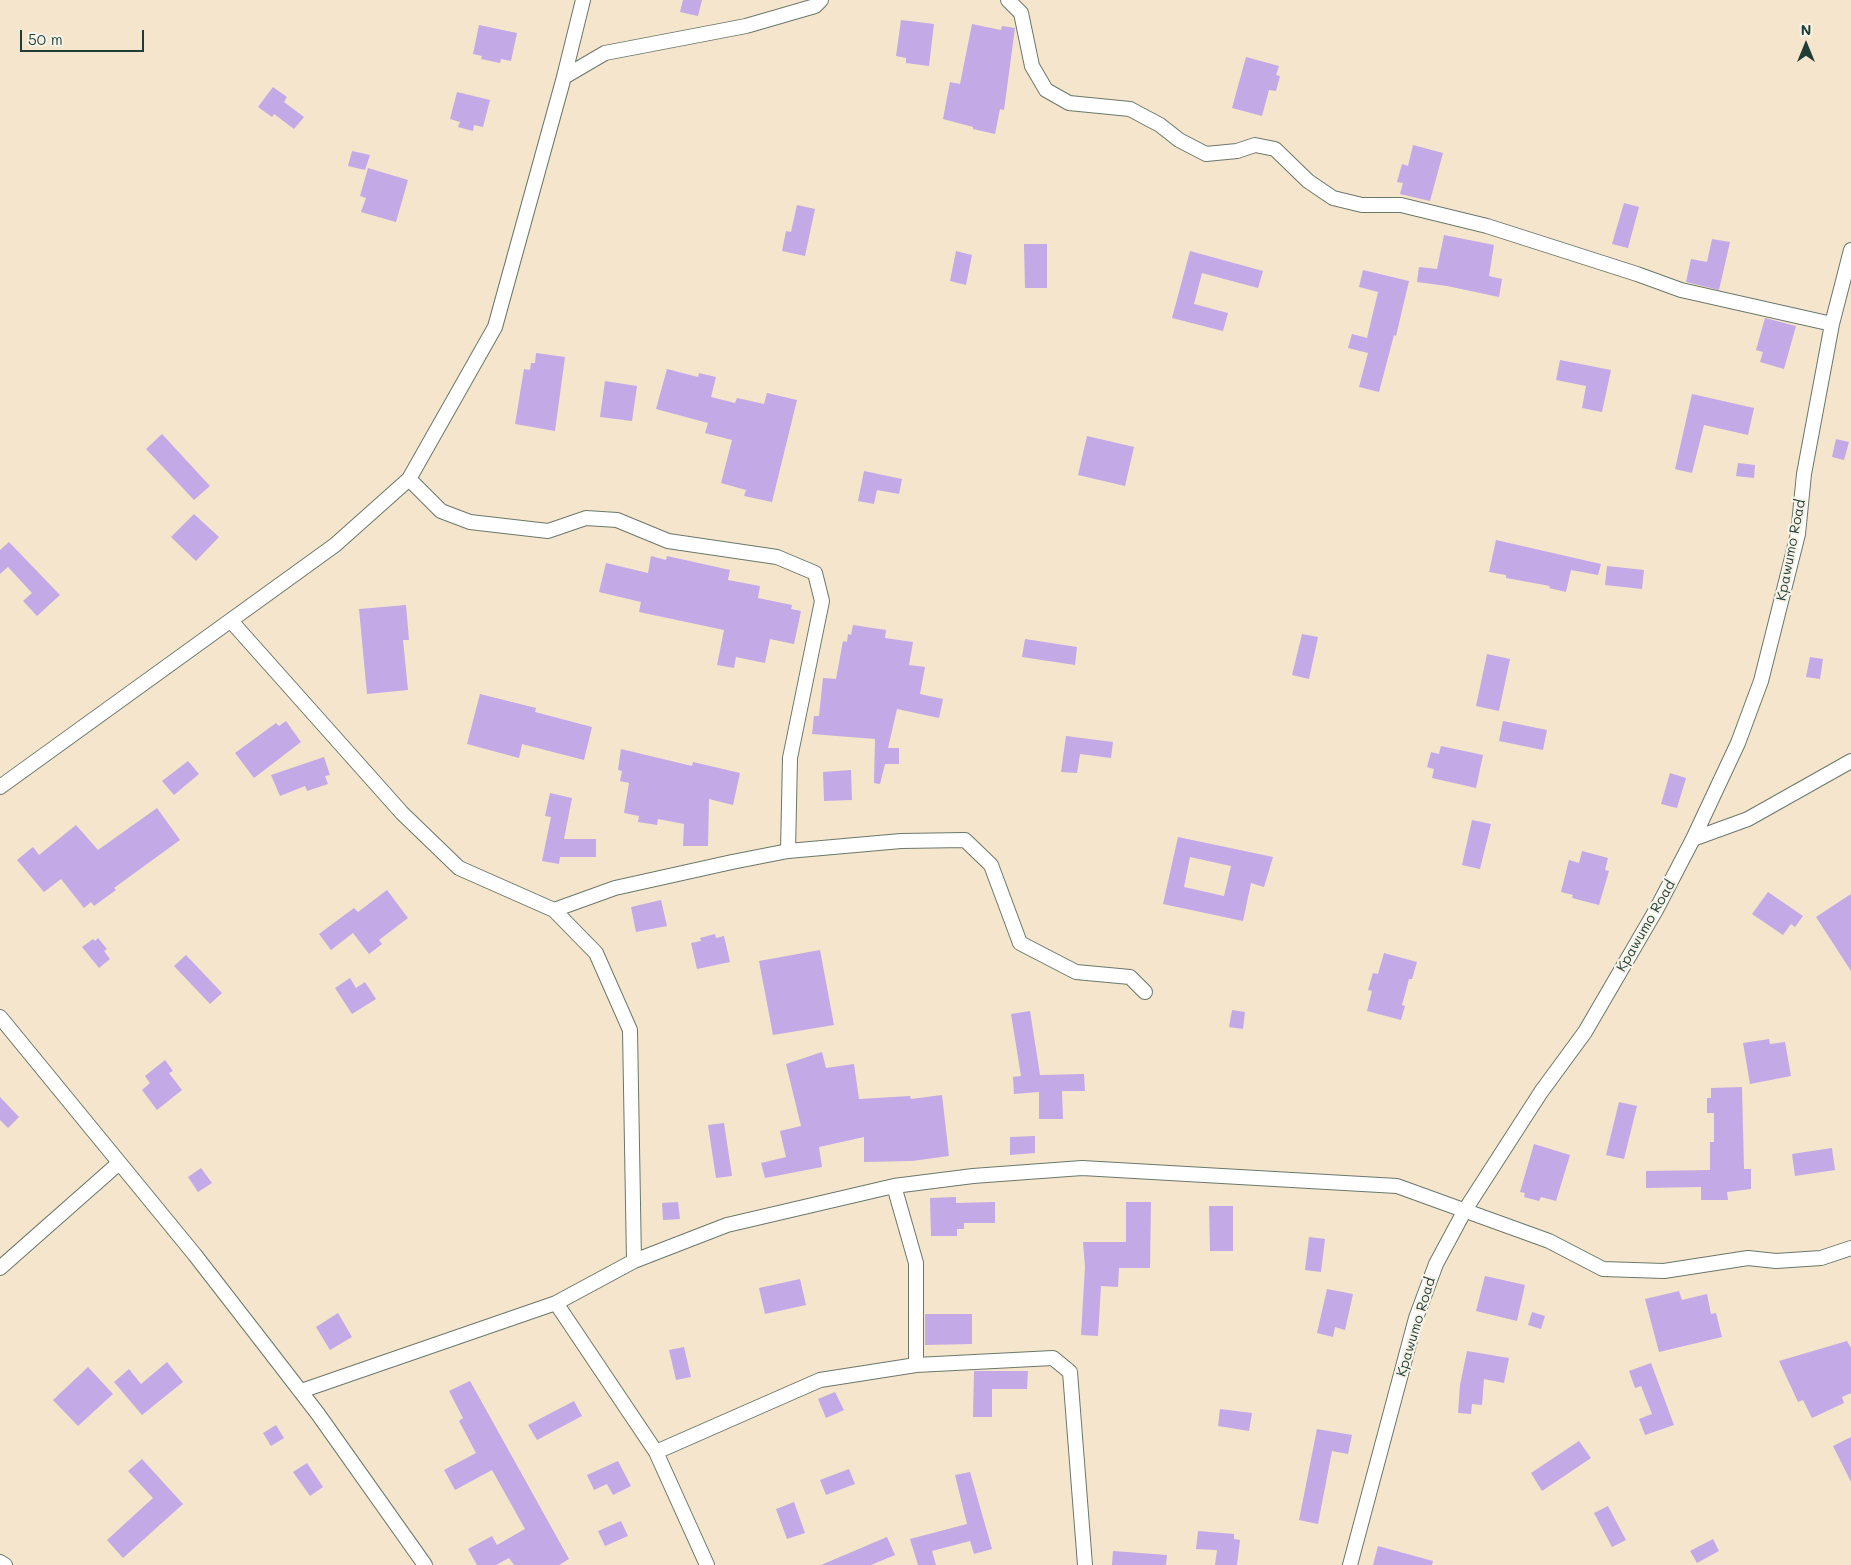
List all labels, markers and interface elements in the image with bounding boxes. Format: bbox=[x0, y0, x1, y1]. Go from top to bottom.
scale bar bbox=[22, 20, 146, 52]
north arrow bbox=[1781, 20, 1831, 70]
text: N bbox=[1801, 20, 1811, 39]
text: 50 m bbox=[28, 29, 63, 49]
street label: Kpawumo Road bbox=[1773, 498, 1809, 602]
street label: Kpawumo Road bbox=[1613, 877, 1679, 975]
street label: Kpawumo Road bbox=[1393, 1275, 1439, 1379]

